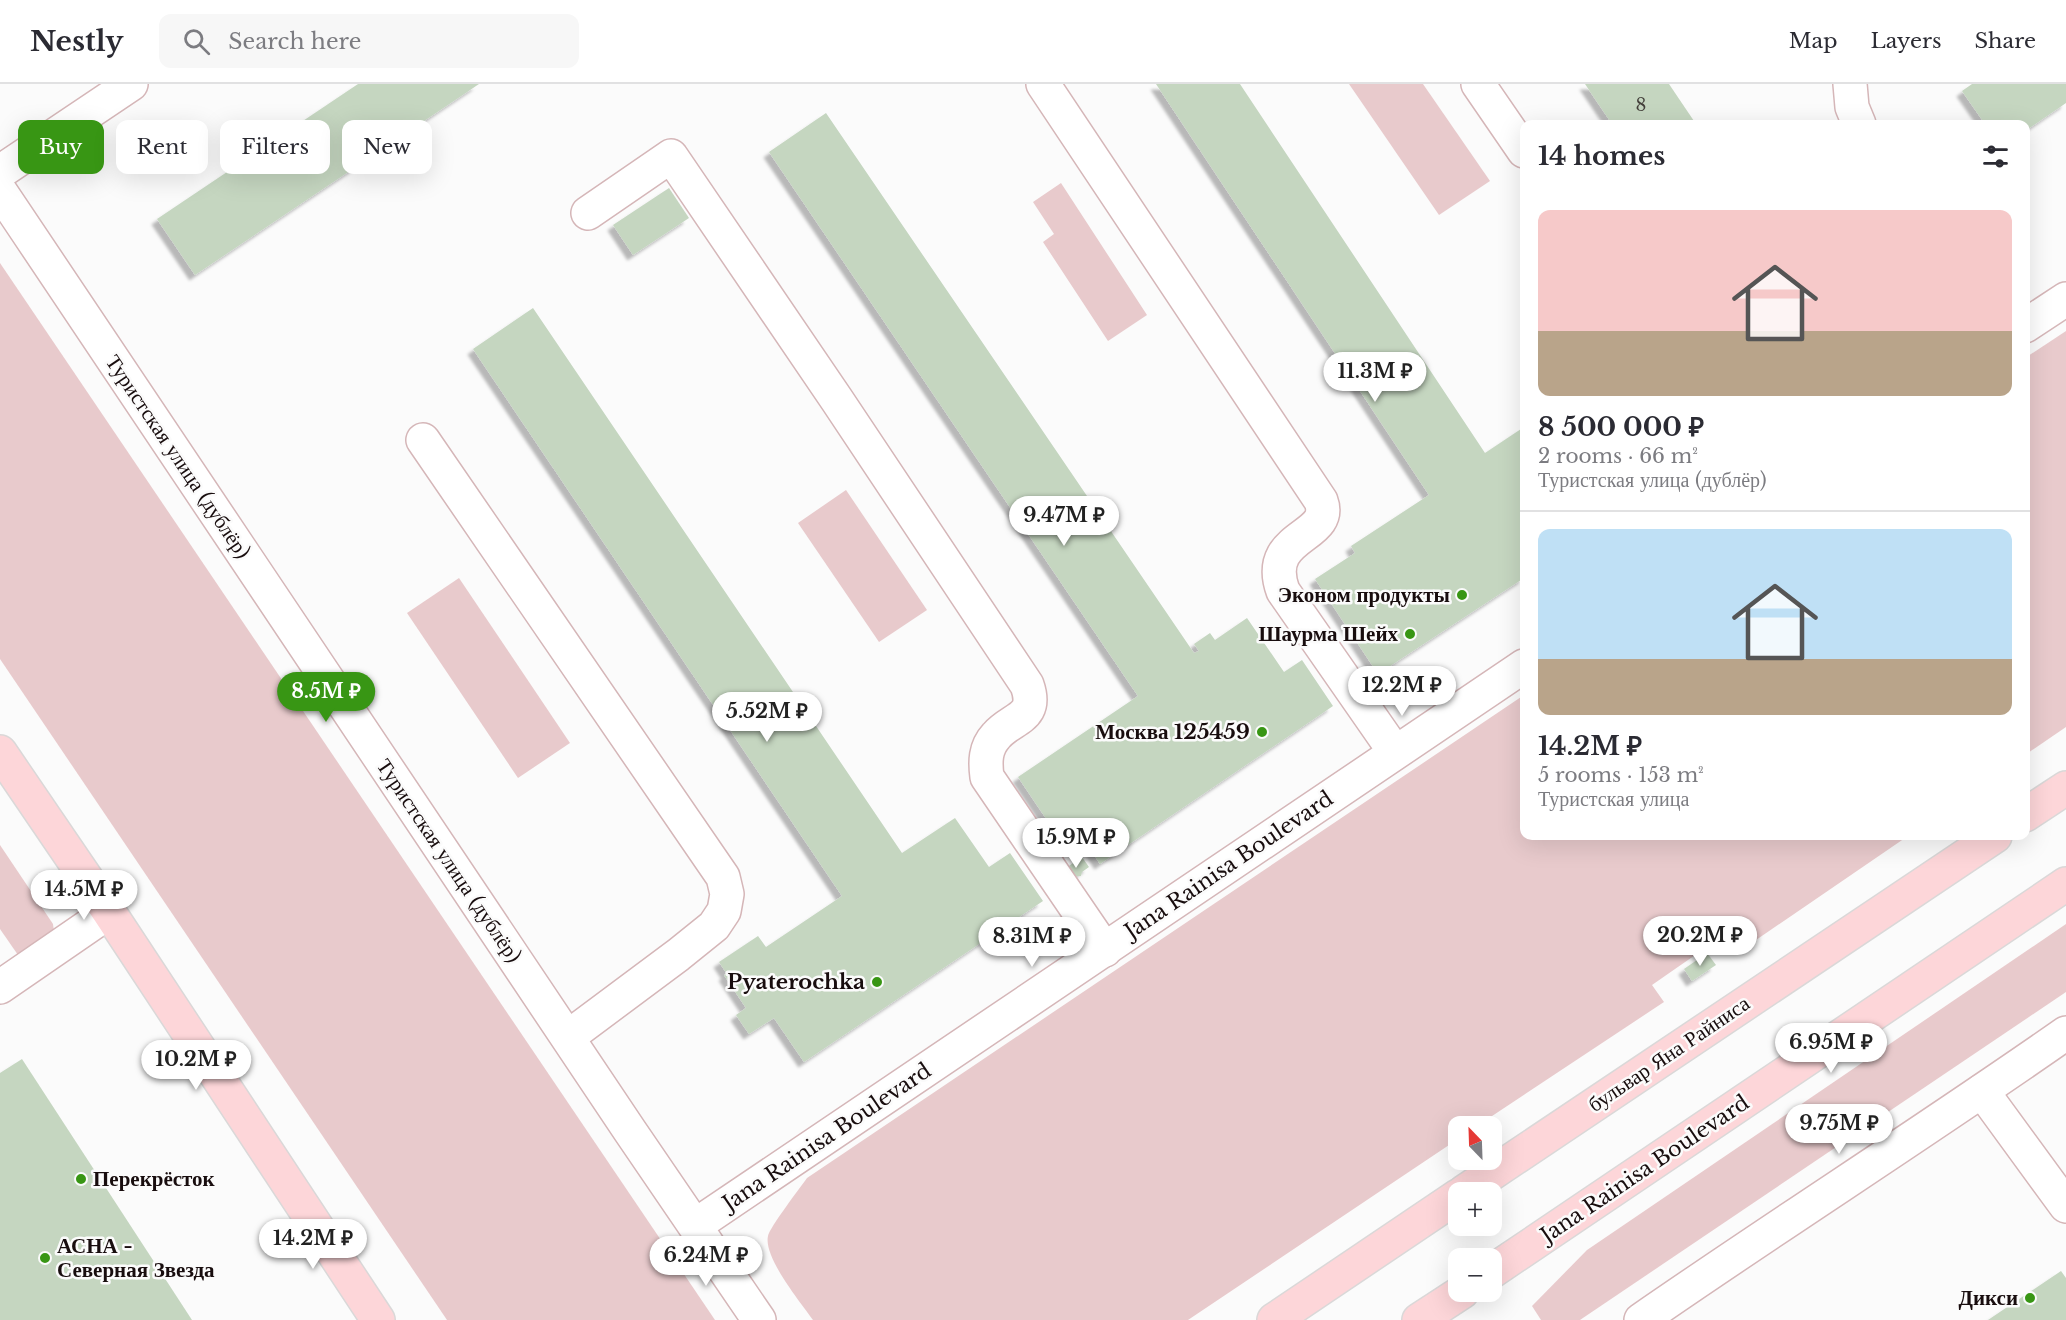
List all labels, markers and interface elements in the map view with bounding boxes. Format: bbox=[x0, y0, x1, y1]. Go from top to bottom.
search box bbox=[159, 14, 579, 68]
text: Nestly bbox=[30, 24, 123, 59]
icon: search bbox=[180, 25, 213, 58]
text: Search here bbox=[228, 28, 361, 55]
text: Map bbox=[1789, 28, 1838, 54]
text: Layers bbox=[1871, 28, 1942, 54]
text: Share bbox=[1975, 28, 2036, 54]
house number: 8 bbox=[1636, 94, 1646, 116]
chip: Buy bbox=[18, 120, 104, 174]
chip: Rent bbox=[116, 120, 208, 174]
chip: Filters bbox=[220, 120, 330, 174]
chip: New bbox=[342, 120, 432, 174]
text: 14 homes bbox=[1538, 140, 1665, 172]
icon: filters bbox=[1979, 140, 2012, 173]
icon: home bbox=[1721, 249, 1829, 357]
street label: Туристская улица (дублёр) bbox=[100, 350, 256, 564]
pin: 11.3M ₽ bbox=[1320, 352, 1430, 403]
text: 11.3M ₽ bbox=[1337, 359, 1413, 383]
text: 8 500 000 ₽ bbox=[1538, 411, 1704, 443]
text: 2 rooms · 66 m² bbox=[1538, 444, 1698, 468]
text: Туристская улица (дублёр) bbox=[1538, 468, 1767, 492]
pin: 9.47M ₽ bbox=[1009, 496, 1119, 547]
text: 9.47M ₽ bbox=[1023, 503, 1105, 527]
icon: home bbox=[1721, 568, 1829, 676]
place label: Эконом продукты bbox=[1278, 582, 1450, 608]
marker: Эконом продукты bbox=[1455, 588, 1469, 602]
place label: Шаурма Шейх bbox=[1258, 621, 1398, 647]
marker: Шаурма Шейх bbox=[1403, 627, 1417, 641]
pin: 12.2M ₽ bbox=[1347, 666, 1457, 717]
pin: 8.5M ₽ bbox=[277, 672, 375, 723]
text: 12.2M ₽ bbox=[1362, 673, 1442, 697]
text: 8.5M ₽ bbox=[291, 679, 361, 703]
pin: 5.52M ₽ bbox=[712, 692, 822, 743]
text: 5.52M ₽ bbox=[726, 699, 808, 723]
place label: Москва 125459 bbox=[1095, 719, 1250, 745]
marker: Москва 125459 bbox=[1255, 725, 1269, 739]
text: 14.2M ₽ bbox=[1538, 730, 1642, 762]
street label: Туристская улица (дублёр) bbox=[371, 754, 527, 968]
text: 5 rooms · 153 m² bbox=[1538, 763, 1704, 787]
street label: Jana Rainisa Boulevard bbox=[1117, 786, 1338, 946]
text: Туристская улица bbox=[1538, 787, 1689, 811]
pin: 15.9M ₽ bbox=[1021, 818, 1131, 869]
text: 15.9M ₽ bbox=[1036, 825, 1116, 849]
pin: 14.5M ₽ bbox=[29, 870, 139, 921]
text: 14.5M ₽ bbox=[45, 877, 123, 901]
pin: 20.2M ₽ bbox=[1645, 916, 1755, 967]
pin: 8.31M ₽ bbox=[977, 917, 1087, 968]
text: 20.2M ₽ bbox=[1657, 923, 1743, 947]
text: 8.31M ₽ bbox=[992, 924, 1072, 948]
place label: Pyaterochka bbox=[727, 969, 865, 995]
marker: Pyaterochka bbox=[870, 975, 884, 989]
street label: бульвар Яна Райниса bbox=[1583, 990, 1755, 1118]
pin: 6.95M ₽ bbox=[1776, 1023, 1886, 1074]
text: 6.95M ₽ bbox=[1789, 1030, 1873, 1054]
pin: 10.2M ₽ bbox=[141, 1040, 251, 1091]
text: 10.2M ₽ bbox=[155, 1047, 237, 1071]
street label: Jana Rainisa Boulevard bbox=[715, 1058, 936, 1218]
street label: Jana Rainisa Boulevard bbox=[1533, 1090, 1754, 1250]
pin: 9.75M ₽ bbox=[1784, 1104, 1894, 1155]
text: 9.75M ₽ bbox=[1799, 1111, 1879, 1135]
north arrow bbox=[1448, 1116, 1502, 1170]
map controls bbox=[1448, 1116, 1502, 1302]
place label: Перекрёсток bbox=[93, 1166, 216, 1192]
marker: Перекрёсток bbox=[74, 1172, 88, 1186]
button: + bbox=[1448, 1182, 1502, 1236]
pin: 14.2M ₽ bbox=[258, 1219, 368, 1270]
text: 14.2M ₽ bbox=[273, 1226, 353, 1250]
place label: АСНА - Северная Звезда bbox=[57, 1233, 215, 1283]
pin: 6.24M ₽ bbox=[651, 1236, 761, 1287]
text: 6.24M ₽ bbox=[664, 1243, 748, 1267]
button: − bbox=[1448, 1248, 1502, 1302]
marker: АСНА - Северная Звезда bbox=[38, 1251, 52, 1265]
place label: Дикси bbox=[1958, 1285, 2018, 1311]
marker: Дикси bbox=[2023, 1291, 2037, 1305]

